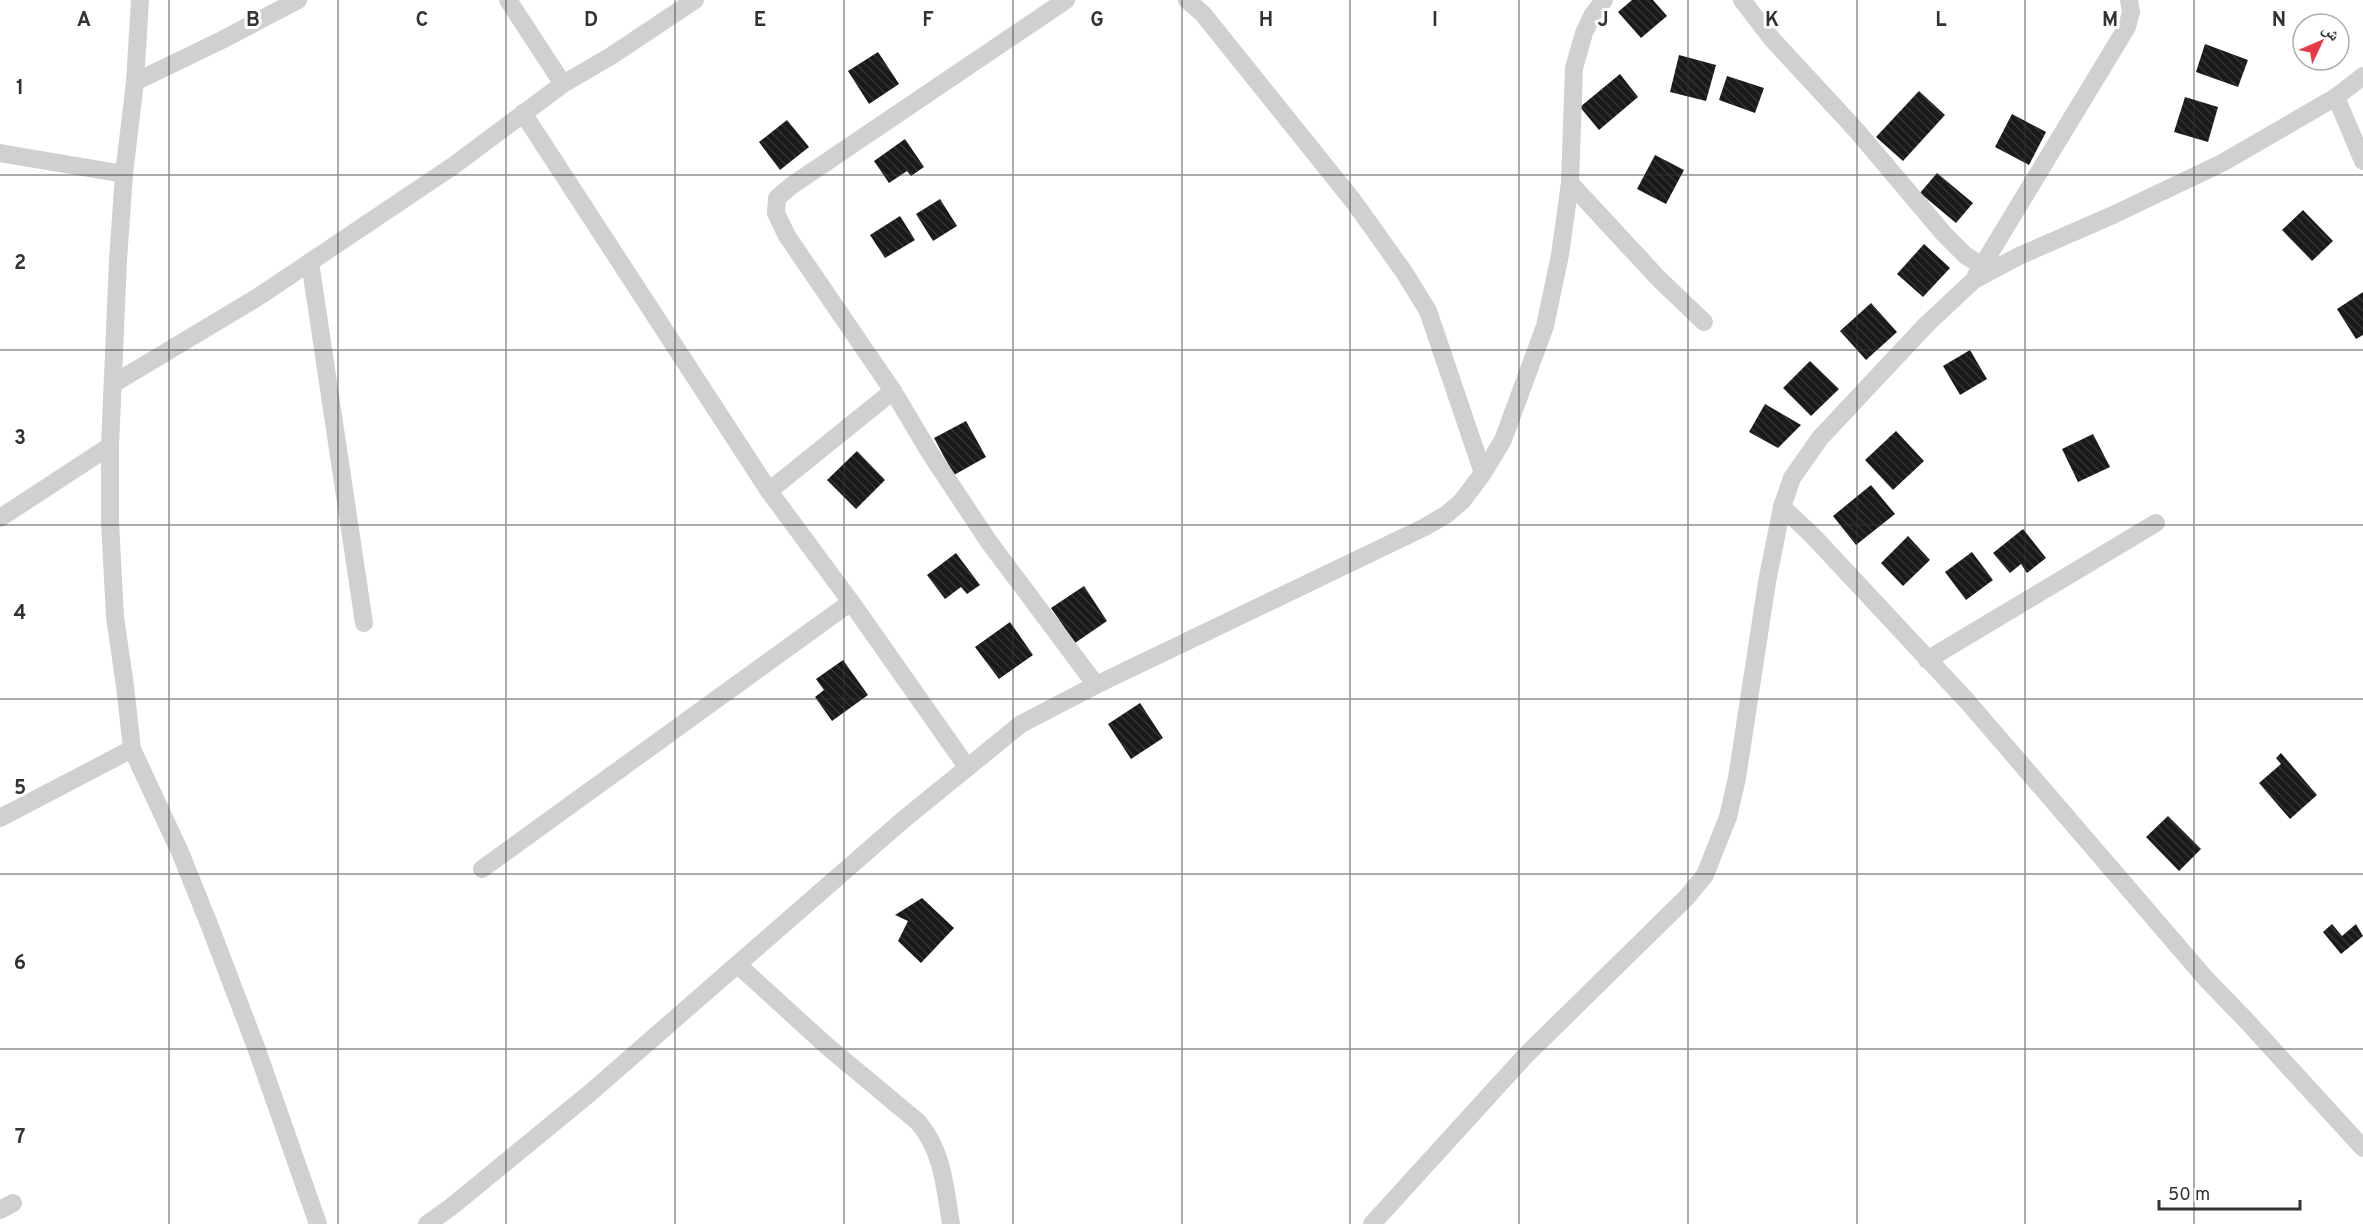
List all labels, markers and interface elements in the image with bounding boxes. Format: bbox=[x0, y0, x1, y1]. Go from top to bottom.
text: A bbox=[77, 8, 91, 34]
text: B bbox=[246, 8, 260, 34]
text: C bbox=[416, 8, 428, 34]
text: D bbox=[584, 8, 598, 34]
text: E bbox=[754, 8, 766, 34]
text: F bbox=[922, 8, 934, 34]
text: G bbox=[1090, 8, 1104, 34]
text: H bbox=[1259, 8, 1273, 34]
text: I bbox=[1432, 8, 1438, 34]
text: J bbox=[1597, 8, 1609, 34]
text: K bbox=[1765, 8, 1779, 34]
text: L bbox=[1935, 8, 1947, 34]
text: M bbox=[2102, 8, 2118, 34]
text: N bbox=[2272, 8, 2286, 34]
north arrow bbox=[2291, 12, 2351, 72]
text: ش bbox=[2317, 20, 2343, 46]
text: 1 bbox=[16, 76, 24, 102]
text: 2 bbox=[14, 251, 26, 277]
text: 3 bbox=[14, 426, 26, 452]
text: 4 bbox=[14, 601, 26, 627]
text: 5 bbox=[14, 776, 26, 802]
text: 6 bbox=[14, 951, 26, 977]
text: 7 bbox=[15, 1125, 25, 1151]
scale bar bbox=[2159, 1173, 2300, 1211]
text: 50 m bbox=[2168, 1184, 2210, 1207]

